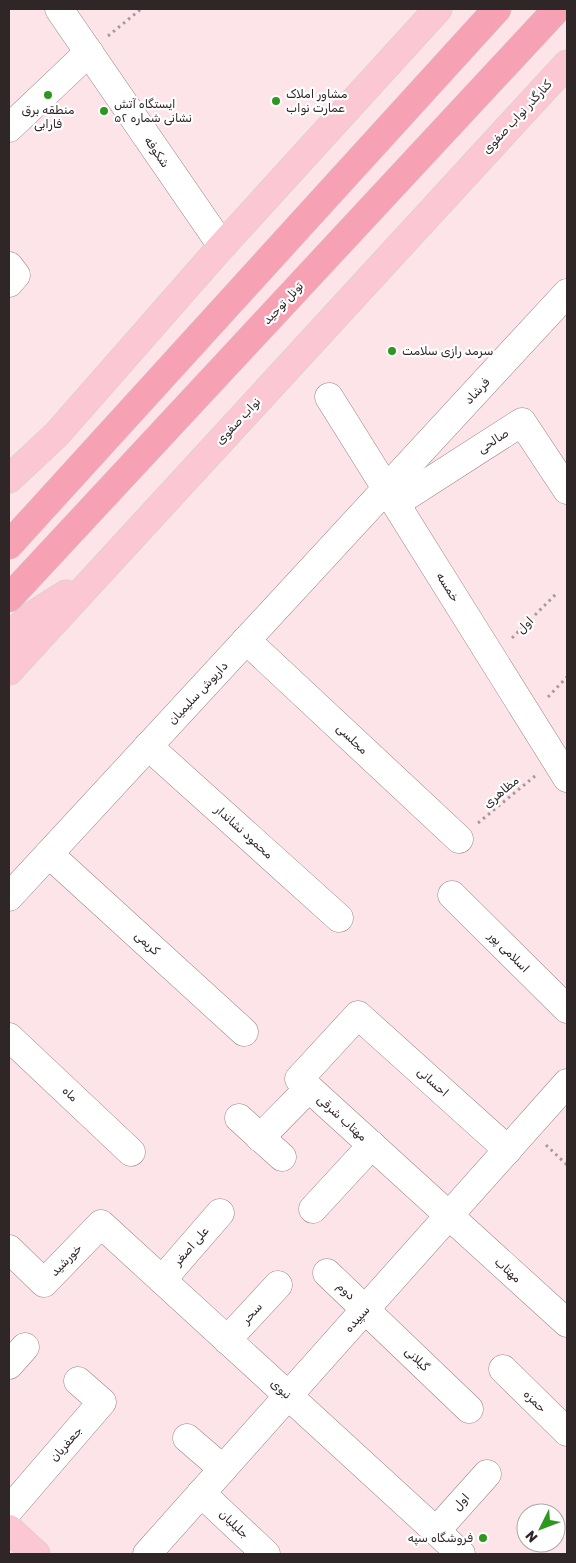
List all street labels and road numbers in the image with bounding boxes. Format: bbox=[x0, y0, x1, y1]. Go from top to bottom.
street label: کنارگذر نواب صفوی bbox=[479, 77, 556, 157]
street label: شکوفه bbox=[141, 134, 172, 171]
street label: تونل توحید bbox=[260, 279, 307, 328]
street label: فرشاد bbox=[461, 375, 494, 408]
street label: نواب صفوی bbox=[213, 395, 264, 448]
street label: صالحی bbox=[475, 426, 512, 457]
street label: خمسه bbox=[434, 570, 462, 604]
street label: اول bbox=[514, 614, 537, 637]
street label: داریوش سلیمیان bbox=[165, 658, 232, 728]
street label: مجلسی bbox=[333, 721, 371, 758]
street label: مظاهری bbox=[481, 773, 522, 812]
street label: محمود نشاندار bbox=[211, 802, 276, 863]
street label: کریمی bbox=[131, 928, 163, 959]
street label: اسلامی پور bbox=[484, 928, 532, 976]
street label: احسانی bbox=[414, 1064, 451, 1100]
street label: ماه bbox=[59, 1083, 81, 1105]
street label: مهتاب شرقی bbox=[314, 1092, 370, 1145]
street label: علی اصغر bbox=[170, 1223, 213, 1270]
street label: خورشید bbox=[47, 1241, 85, 1280]
street label: مهتاب bbox=[492, 1254, 524, 1286]
street label: دوم bbox=[333, 1279, 358, 1304]
street label: سحر bbox=[238, 1299, 266, 1328]
street label: سپیده bbox=[341, 1303, 373, 1336]
street label: گیلانی bbox=[401, 1344, 432, 1375]
street label: نبوی bbox=[267, 1376, 294, 1403]
street label: حمزه bbox=[520, 1387, 549, 1416]
street label: جعفریان bbox=[47, 1424, 86, 1465]
street label: اول bbox=[450, 1491, 473, 1514]
street label: جلیلیان bbox=[216, 1507, 252, 1541]

